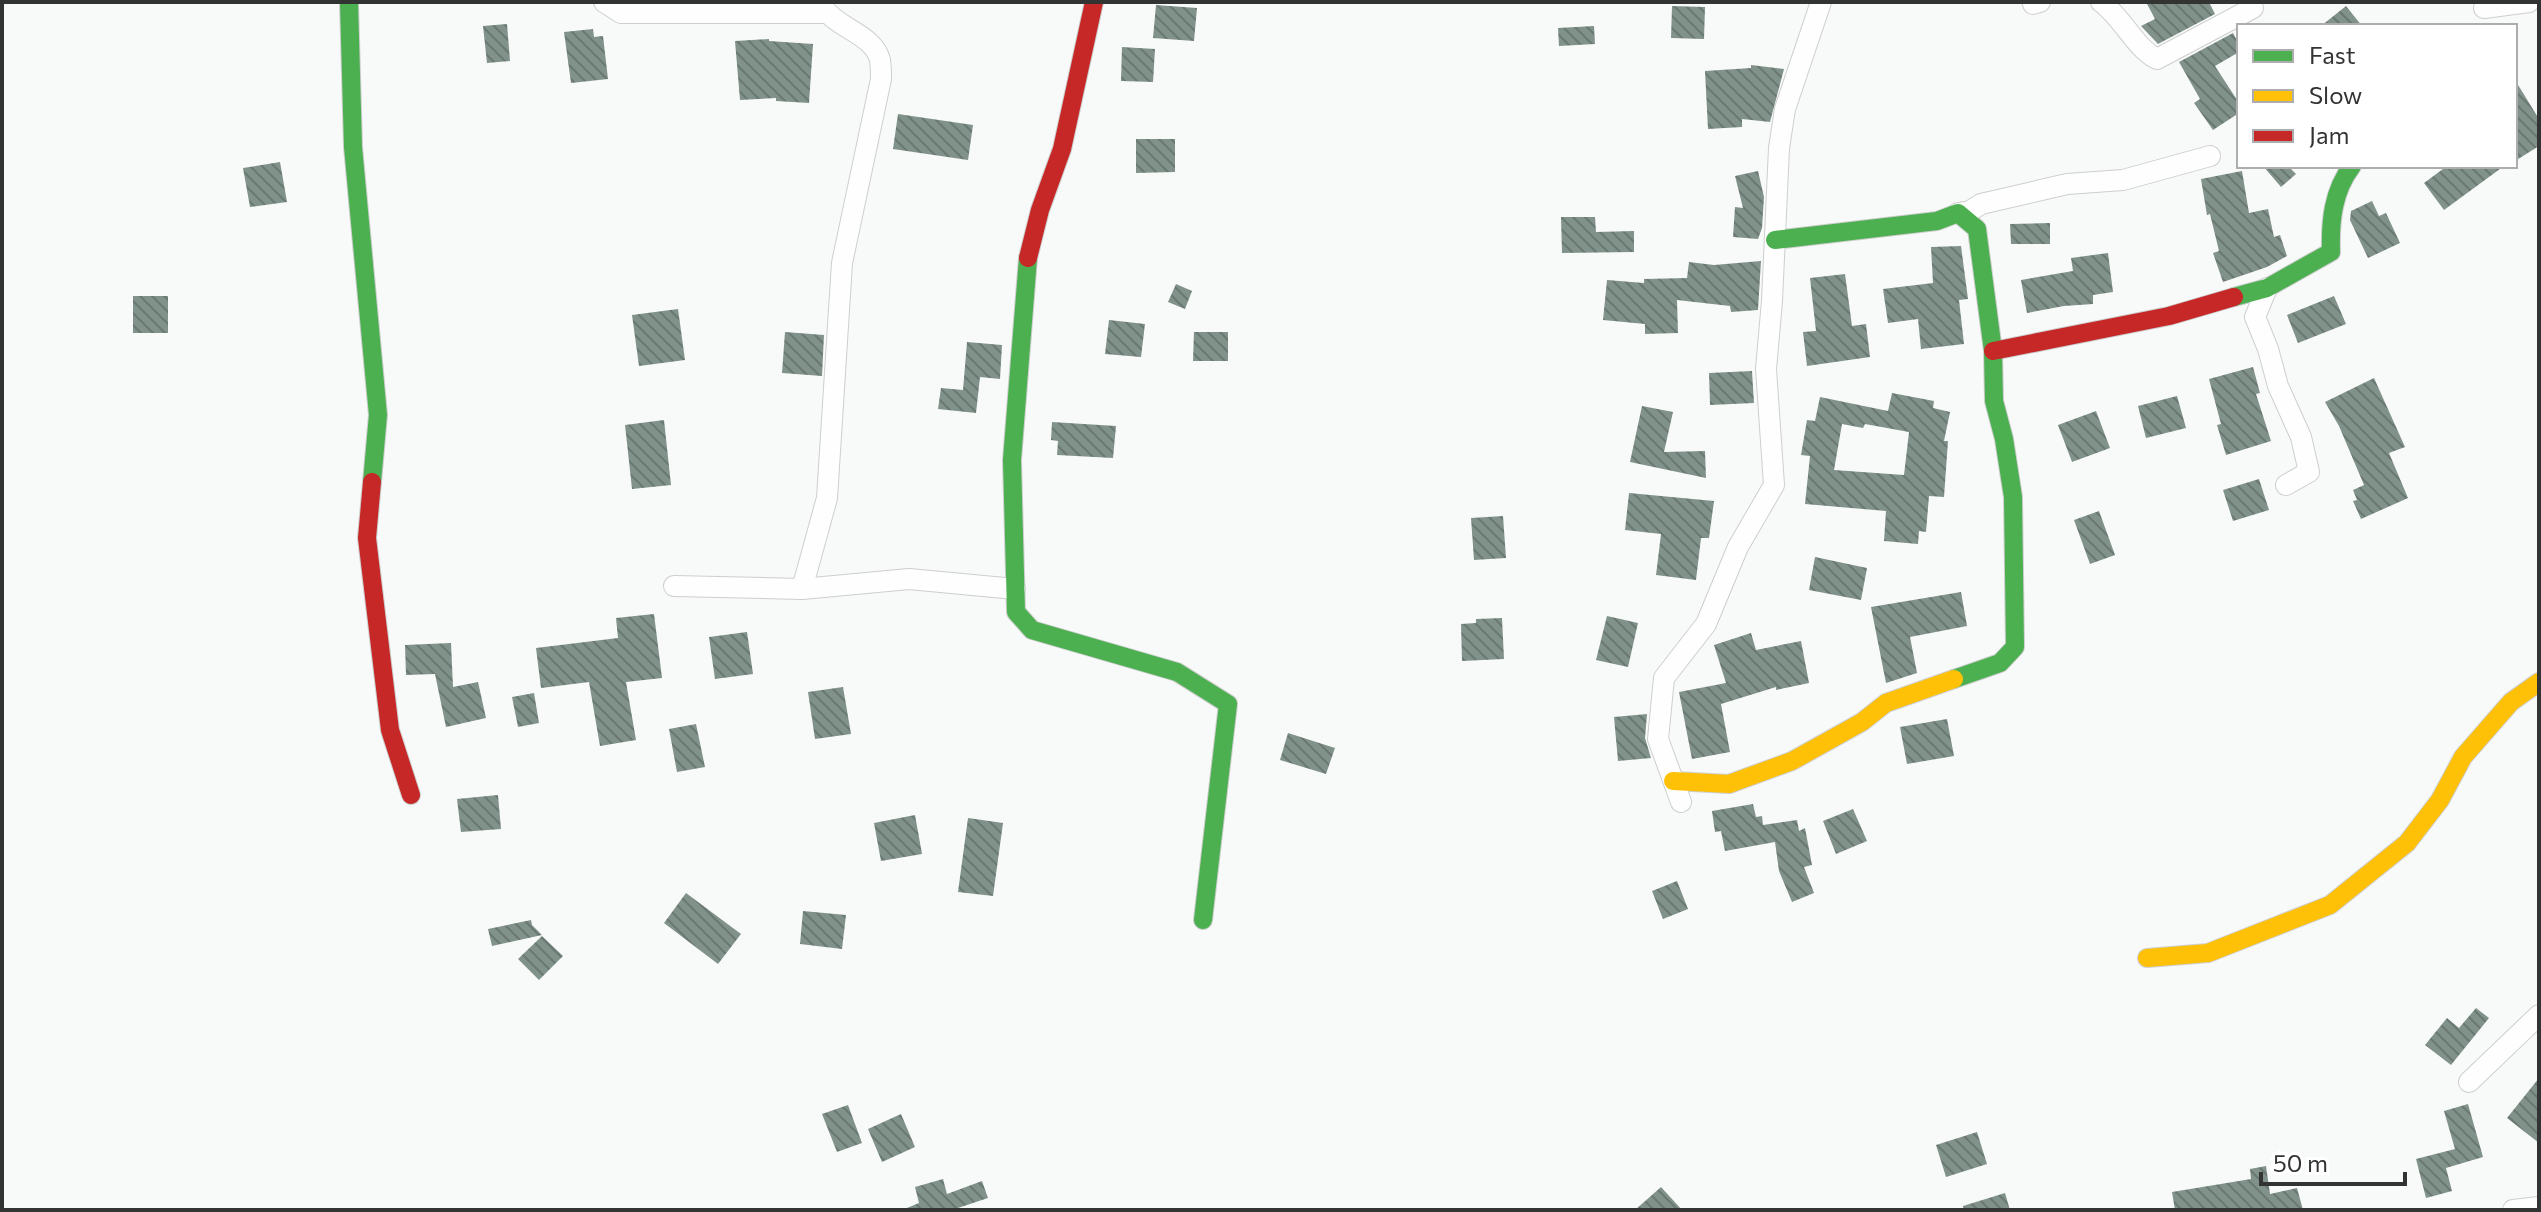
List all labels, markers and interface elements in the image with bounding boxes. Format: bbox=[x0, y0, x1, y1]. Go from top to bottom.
legend bbox=[2237, 24, 2517, 168]
text: Fast bbox=[2309, 40, 2356, 69]
text: Slow bbox=[2309, 80, 2362, 109]
text: Jam bbox=[2309, 120, 2349, 149]
scale bar bbox=[2261, 1136, 2405, 1186]
text: 50 m bbox=[2273, 1148, 2328, 1177]

